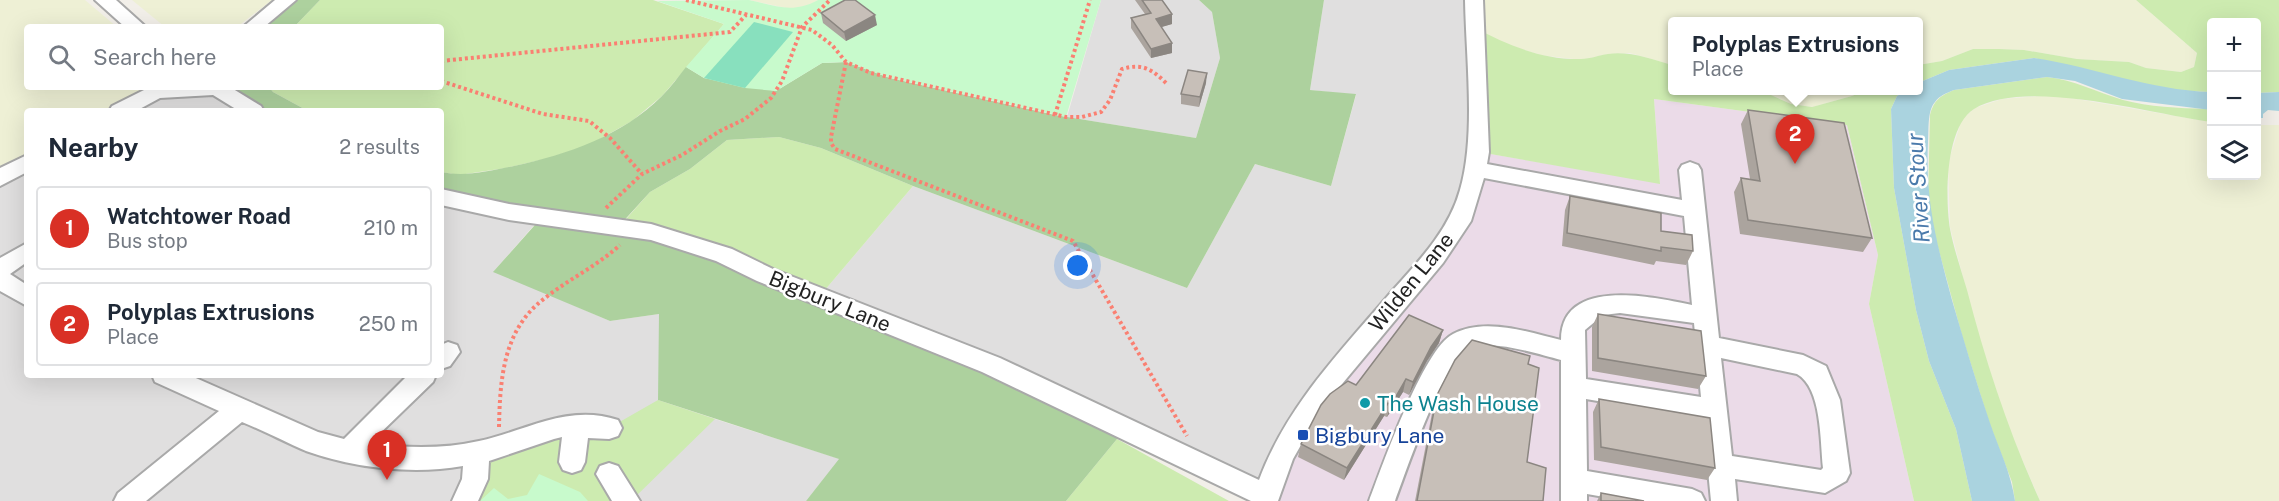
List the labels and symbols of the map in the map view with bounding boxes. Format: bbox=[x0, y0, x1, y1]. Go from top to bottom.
pin: 2 bbox=[1776, 114, 1814, 164]
water label: River Stour bbox=[1901, 131, 1935, 244]
street label: Wilden Lane bbox=[1363, 227, 1459, 337]
your location bbox=[1063, 251, 1092, 280]
street label: Bigbury Lane bbox=[765, 265, 895, 337]
place label: The Wash House bbox=[1377, 391, 1539, 416]
marker: The Wash House bbox=[1358, 396, 1372, 410]
place label: Bigbury Lane bbox=[1315, 423, 1444, 448]
marker: Bigbury Lane bbox=[1296, 428, 1310, 442]
pin: 1 bbox=[368, 430, 406, 480]

